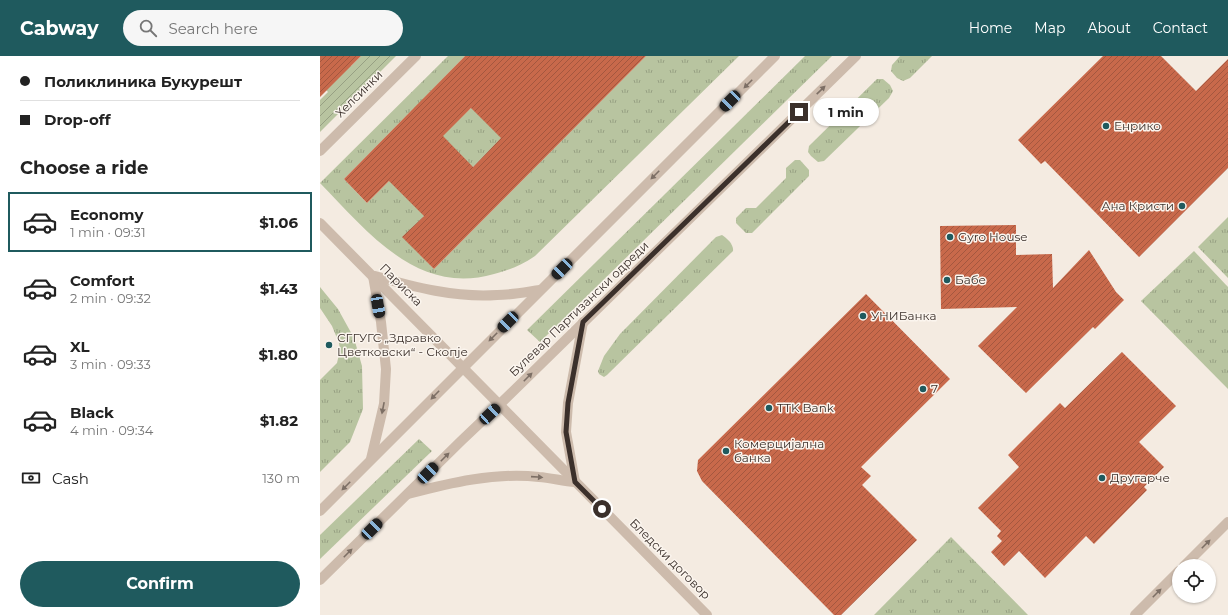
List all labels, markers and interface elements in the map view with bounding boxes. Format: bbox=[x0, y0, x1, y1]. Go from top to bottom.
search box bbox=[123, 10, 403, 46]
text: Cabway bbox=[20, 17, 99, 40]
icon: search bbox=[137, 17, 159, 39]
text: Search here bbox=[169, 19, 258, 38]
text: Home bbox=[969, 19, 1012, 37]
text: Map bbox=[1034, 19, 1065, 37]
text: About bbox=[1087, 19, 1131, 37]
text: Contact bbox=[1153, 19, 1208, 37]
street label: Хелсинки bbox=[332, 67, 385, 120]
text: Поликлиника Букурешт bbox=[44, 72, 242, 91]
one-way arrow bbox=[743, 79, 753, 88]
one-way arrow bbox=[816, 85, 826, 95]
car bbox=[717, 88, 743, 114]
callout: 1 min bbox=[813, 98, 879, 126]
route end bbox=[790, 103, 808, 121]
text: 1 min bbox=[828, 104, 864, 120]
text: Drop-off bbox=[44, 110, 111, 129]
place label: Енрико bbox=[1114, 118, 1161, 133]
marker: Енрико bbox=[1101, 121, 1111, 131]
text: Choose a ride bbox=[20, 157, 148, 179]
one-way arrow bbox=[651, 170, 660, 180]
place label: Ана Кристи bbox=[1101, 198, 1174, 213]
marker: Ана Кристи bbox=[1177, 201, 1187, 211]
icon: car bbox=[22, 204, 58, 240]
text: Economy bbox=[70, 205, 143, 224]
text: $1.06 bbox=[259, 213, 298, 232]
text: 1 min · 09:31 bbox=[70, 224, 146, 240]
place label: Gyro House bbox=[958, 229, 1028, 244]
marker: Gyro House bbox=[945, 232, 955, 242]
street label: Булевар Партизански одреди bbox=[506, 238, 652, 379]
car bbox=[549, 256, 575, 282]
street label: Париска bbox=[377, 260, 426, 309]
icon: car bbox=[22, 270, 58, 306]
text: Comfort bbox=[70, 271, 135, 290]
place label: Бабе bbox=[955, 272, 986, 287]
marker: Бабе bbox=[942, 275, 952, 285]
text: $1.43 bbox=[260, 279, 298, 298]
text: 2 min · 09:32 bbox=[70, 290, 151, 306]
car bbox=[370, 293, 386, 319]
place label: УНИБанка bbox=[871, 308, 936, 323]
car bbox=[495, 309, 521, 335]
marker: УНИБанка bbox=[858, 311, 868, 321]
place label: СГГУГС „Здравко Цветковски“ - Скопје bbox=[337, 330, 468, 359]
one-way arrow bbox=[488, 332, 498, 342]
icon: car bbox=[22, 336, 58, 372]
text: XL bbox=[70, 337, 89, 356]
marker: СГГУГС „Здравко Цветковски“ - Скопје bbox=[324, 340, 334, 350]
text: $1.80 bbox=[259, 345, 298, 364]
text: 3 min · 09:33 bbox=[70, 356, 151, 372]
one-way arrow bbox=[523, 372, 532, 382]
place label: 7 bbox=[931, 381, 938, 396]
marker: 7 bbox=[918, 384, 928, 394]
one-way arrow bbox=[431, 390, 440, 400]
place label: TTK Bank bbox=[777, 400, 835, 415]
car bbox=[477, 401, 503, 427]
icon: car bbox=[22, 402, 58, 438]
one-way arrow bbox=[380, 402, 386, 414]
text: Black bbox=[70, 403, 114, 422]
marker: TTK Bank bbox=[764, 403, 774, 413]
text: $1.82 bbox=[260, 411, 298, 430]
text: 4 min · 09:34 bbox=[70, 422, 153, 438]
place label: Комерцијална банка bbox=[734, 436, 824, 465]
marker: Комерцијална банка bbox=[721, 446, 731, 456]
one-way arrow bbox=[440, 452, 449, 462]
car bbox=[415, 460, 441, 486]
icon: cash bbox=[20, 467, 42, 489]
text: Cash bbox=[52, 469, 89, 488]
text: 130 m bbox=[262, 470, 300, 486]
place label: Другарче bbox=[1110, 470, 1170, 485]
marker: Другарче bbox=[1097, 473, 1107, 483]
one-way arrow bbox=[531, 474, 544, 480]
one-way arrow bbox=[341, 481, 350, 490]
route start bbox=[593, 500, 611, 518]
street label: Бледски договор bbox=[627, 515, 714, 602]
car bbox=[359, 516, 385, 542]
one-way arrow bbox=[1201, 539, 1211, 549]
one-way arrow bbox=[343, 548, 353, 558]
map controls bbox=[1172, 559, 1216, 603]
button: locate bbox=[1172, 559, 1216, 603]
button: Confirm bbox=[20, 561, 300, 607]
one-way arrow bbox=[1152, 588, 1162, 598]

